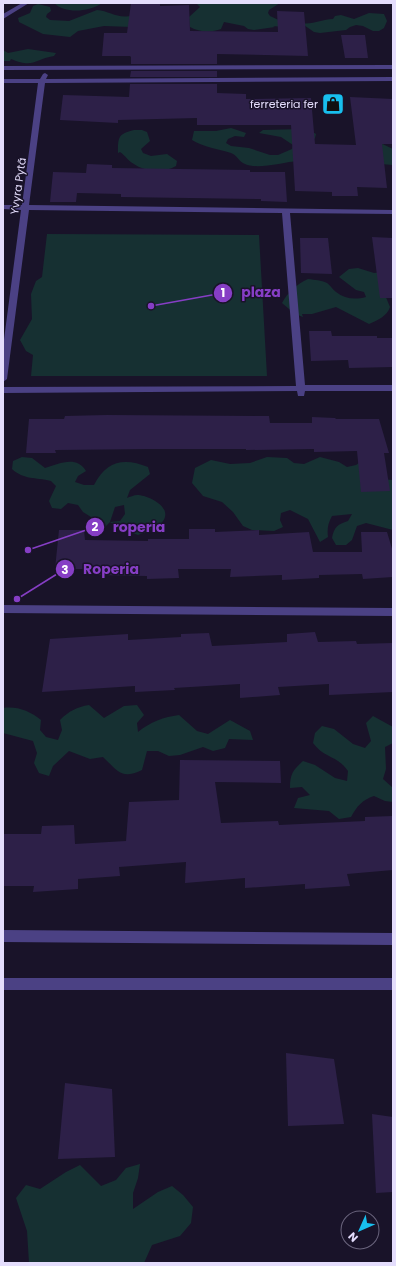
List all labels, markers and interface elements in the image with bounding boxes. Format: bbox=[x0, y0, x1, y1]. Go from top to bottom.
shop icon: ferreteria fer bbox=[320, 91, 346, 117]
place label: ferreteria fer bbox=[250, 96, 318, 112]
street label: Yvyra Pytã bbox=[6, 157, 30, 215]
callout: plaza bbox=[213, 280, 289, 306]
text: plaza bbox=[241, 282, 281, 302]
text: 1 bbox=[221, 284, 225, 301]
callout: roperia bbox=[85, 514, 173, 540]
text: roperia bbox=[113, 517, 165, 537]
text: 2 bbox=[92, 518, 99, 535]
callout: Roperia bbox=[55, 556, 147, 582]
text: Roperia bbox=[83, 559, 139, 579]
text: 3 bbox=[61, 561, 69, 578]
north arrow bbox=[340, 1210, 380, 1250]
text: N bbox=[344, 1228, 362, 1246]

